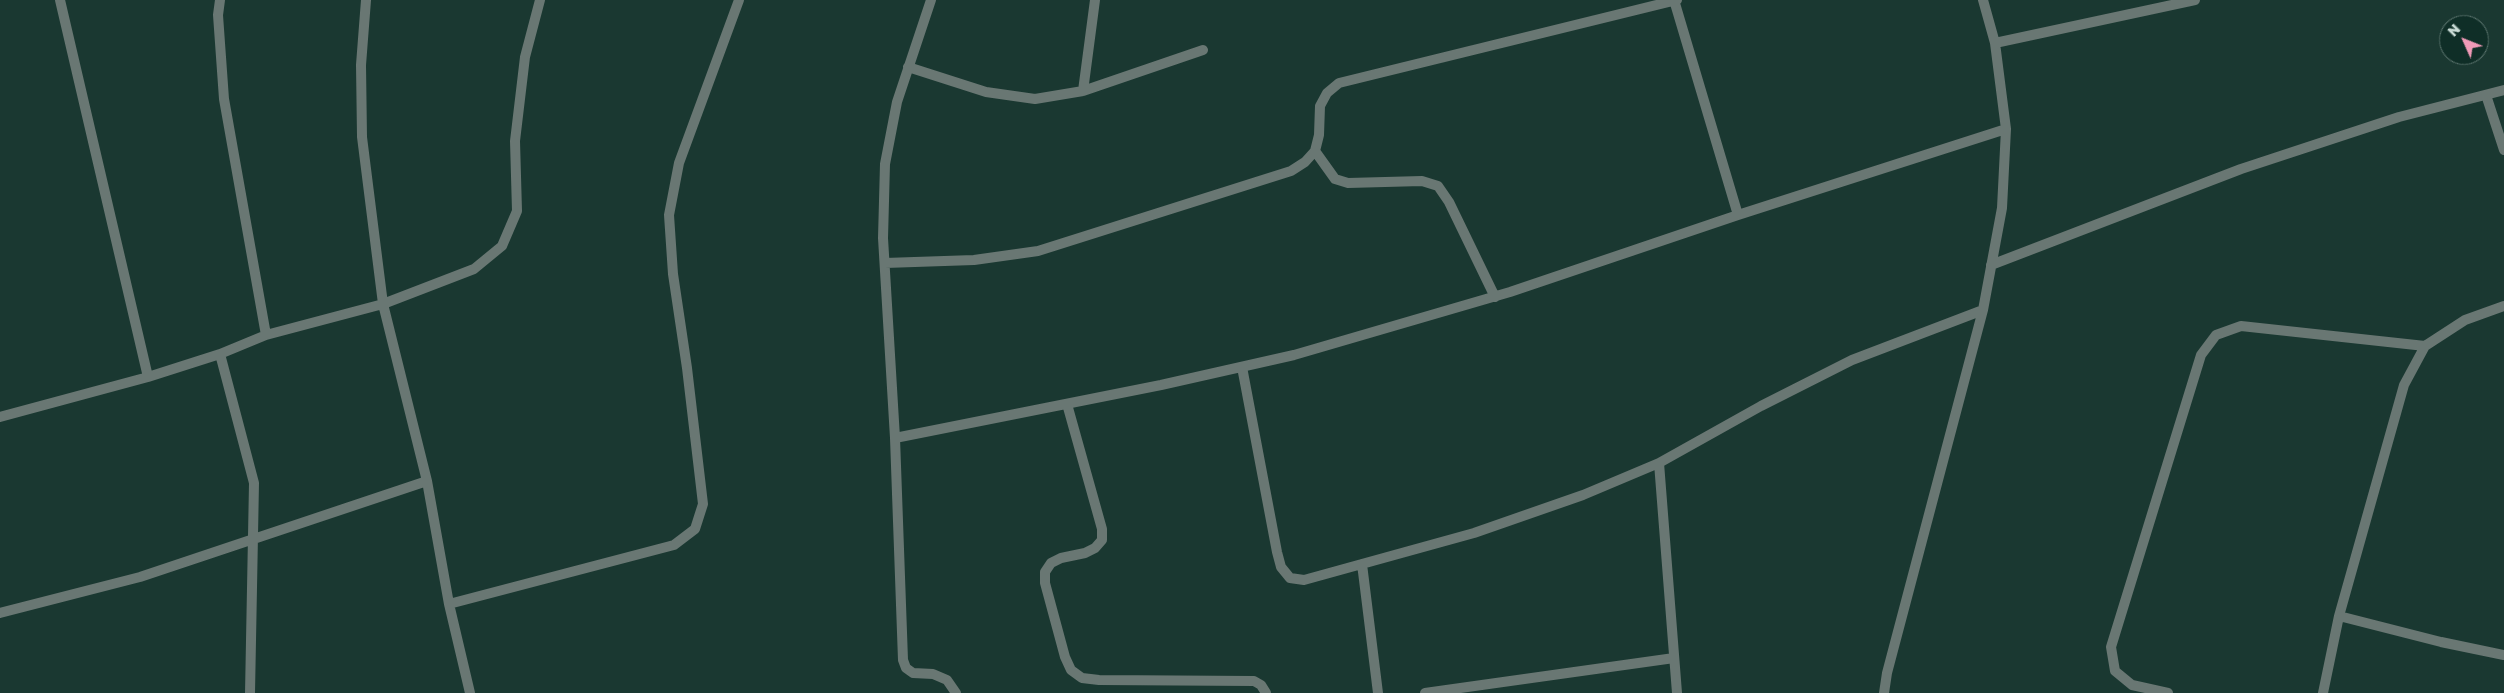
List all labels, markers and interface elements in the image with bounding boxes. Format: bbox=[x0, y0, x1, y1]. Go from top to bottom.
north arrow bbox=[2439, 15, 2489, 65]
text: N bbox=[2444, 20, 2463, 40]

